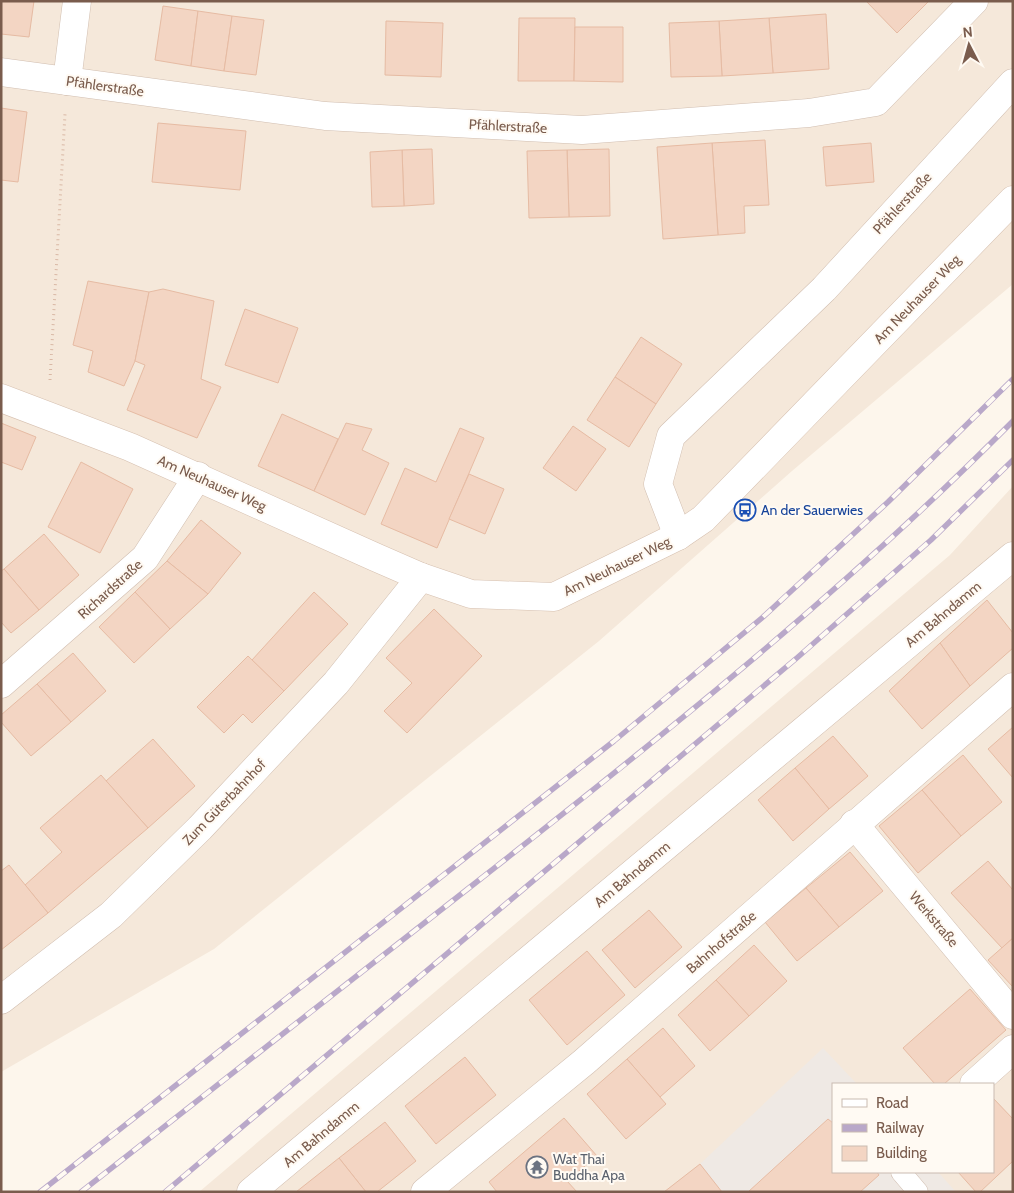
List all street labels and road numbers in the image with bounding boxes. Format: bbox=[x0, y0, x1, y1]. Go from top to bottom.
street label: Pfählerstraße bbox=[65, 72, 145, 100]
street label: Pfählerstraße bbox=[468, 115, 548, 137]
street label: Pfählerstraße bbox=[869, 168, 935, 238]
street label: Am Neuhauser Weg bbox=[870, 250, 965, 347]
street label: Am Neuhauser Weg bbox=[155, 451, 270, 515]
street label: Am Neuhauser Weg bbox=[560, 532, 675, 600]
street label: Richardstraße bbox=[74, 555, 146, 623]
street label: Am Bahndamm bbox=[901, 577, 985, 651]
street label: Zum Güterbahnhof bbox=[178, 755, 270, 849]
street label: Am Bahndamm bbox=[590, 837, 674, 911]
street label: Werkstraße bbox=[905, 887, 963, 951]
street label: Bahnhofstraße bbox=[682, 907, 760, 977]
street label: Am Bahndamm bbox=[279, 1097, 363, 1171]

